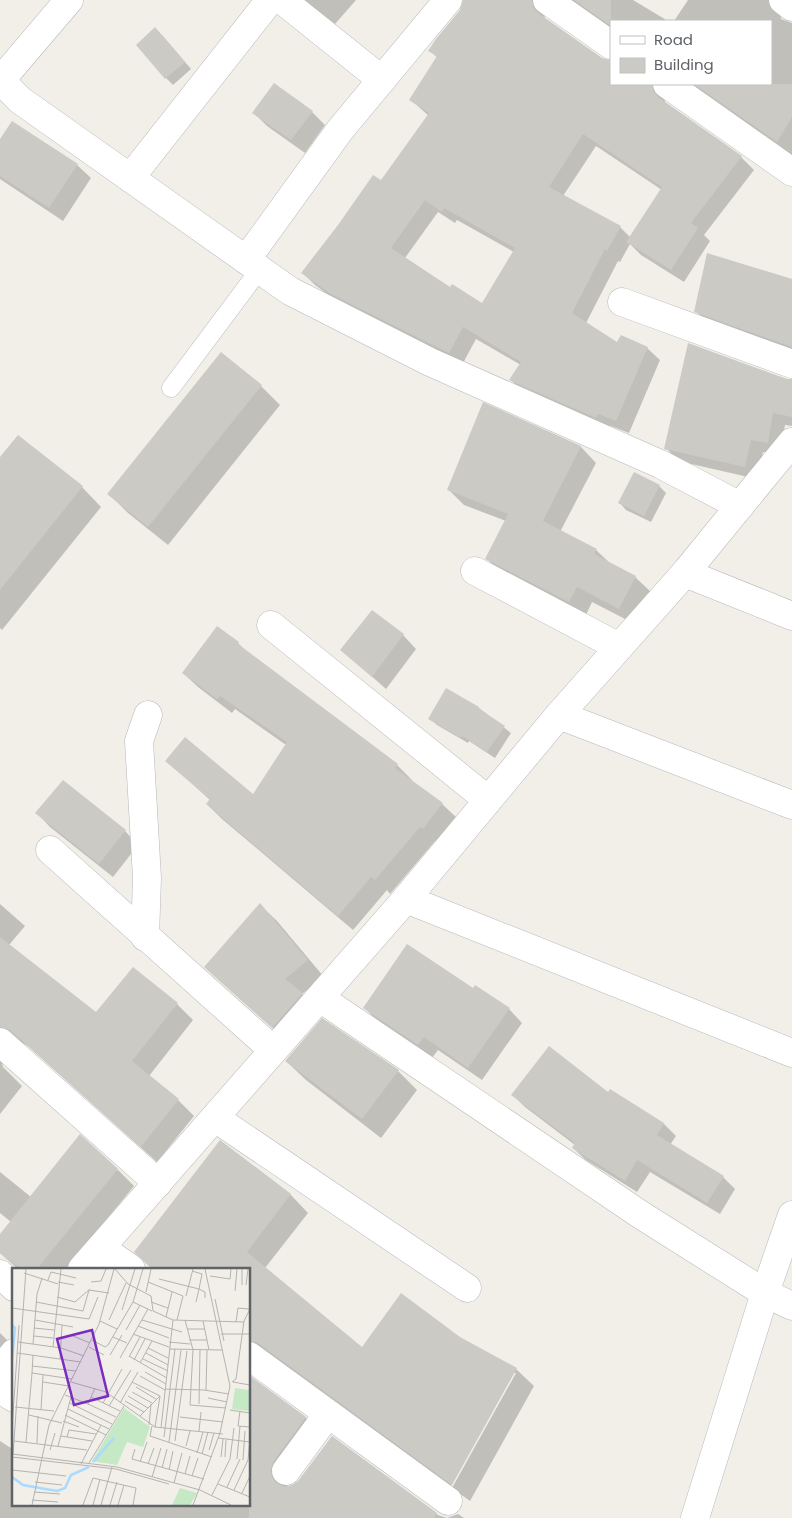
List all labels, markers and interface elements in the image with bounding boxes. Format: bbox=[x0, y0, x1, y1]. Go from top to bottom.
legend bbox=[610, 20, 772, 85]
text: Road bbox=[654, 29, 693, 50]
text: Building bbox=[654, 54, 714, 75]
inset map bbox=[12, 1268, 250, 1506]

